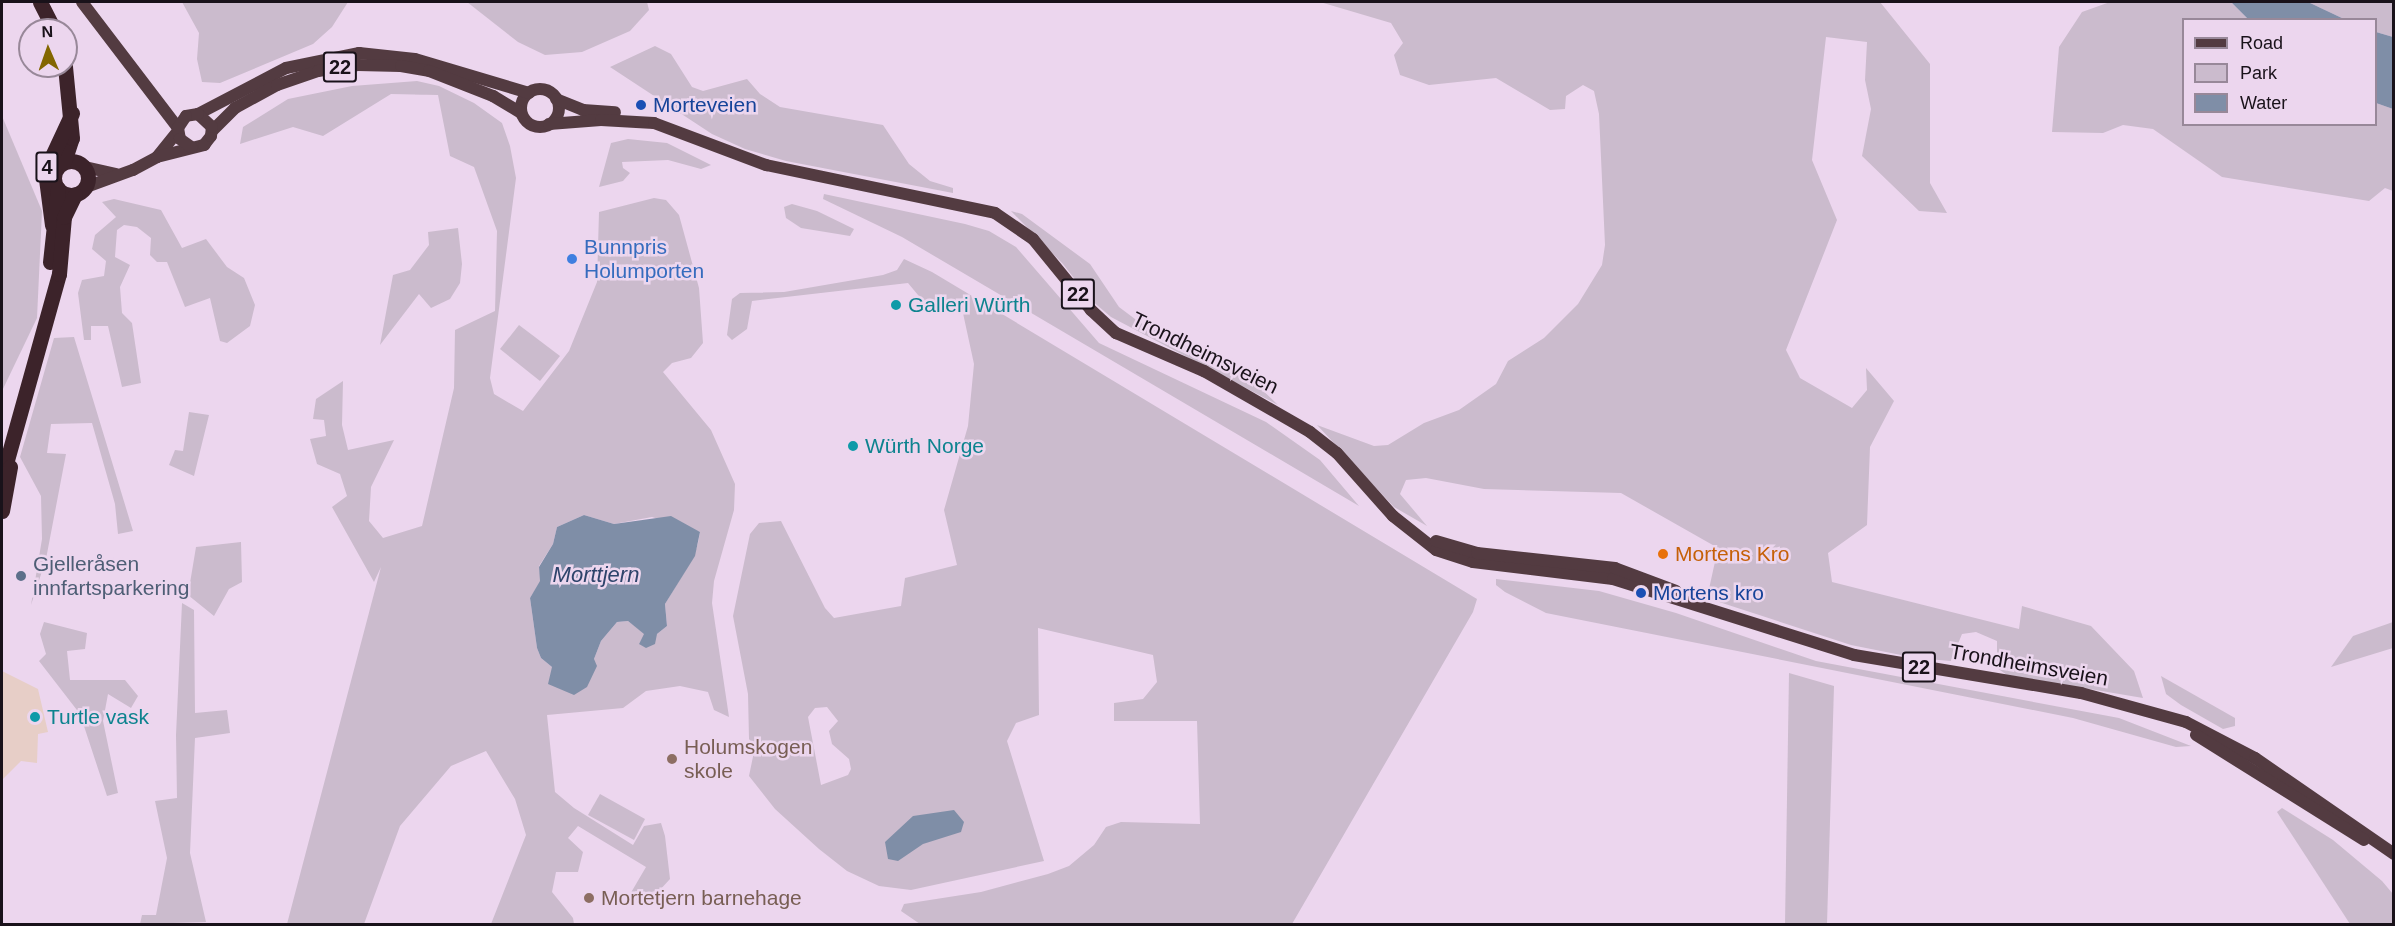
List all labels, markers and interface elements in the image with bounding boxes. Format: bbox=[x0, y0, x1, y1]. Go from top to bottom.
north arrow bbox=[18, 18, 78, 78]
legend bbox=[2182, 18, 2377, 126]
text: N bbox=[41, 23, 53, 40]
text: Road bbox=[2240, 33, 2283, 53]
road number: 22 bbox=[322, 50, 358, 84]
text: Park bbox=[2240, 63, 2277, 83]
place label: Morteveien bbox=[653, 92, 757, 118]
text: Water bbox=[2240, 93, 2287, 113]
marker: Morteveien bbox=[634, 98, 648, 112]
road number: 4 bbox=[35, 150, 59, 184]
place label: Bunnpris Holumporten bbox=[584, 234, 704, 284]
marker: Bunnpris Holumporten bbox=[565, 252, 579, 266]
road number: 22 bbox=[1060, 277, 1096, 311]
place label: Galleri Würth bbox=[908, 292, 1031, 318]
marker: Galleri Würth bbox=[889, 298, 903, 312]
street label: Trondheimsveien bbox=[1127, 307, 1283, 399]
place label: Würth Norge bbox=[865, 433, 984, 459]
marker: Würth Norge bbox=[846, 439, 860, 453]
place label: Mortens Kro bbox=[1675, 541, 1789, 567]
marker: Mortens Kro bbox=[1656, 547, 1670, 561]
place label: Gjelleråsen innfartsparkering bbox=[33, 551, 189, 601]
water label: Morttjern bbox=[553, 562, 639, 588]
marker: Gjelleråsen innfartsparkering bbox=[14, 569, 28, 583]
place label: Mortens kro bbox=[1653, 580, 1764, 606]
marker: Mortens kro bbox=[1634, 586, 1648, 600]
street label: Trondheimsveien bbox=[1948, 639, 2110, 691]
road number: 22 bbox=[1901, 650, 1937, 684]
place label: Turtle vask bbox=[47, 704, 149, 730]
marker: Turtle vask bbox=[28, 710, 42, 724]
place label: Holumskogen skole bbox=[684, 734, 812, 784]
marker: Holumskogen skole bbox=[665, 752, 679, 766]
place label: Mortetjern barnehage bbox=[601, 885, 802, 911]
marker: Mortetjern barnehage bbox=[582, 891, 596, 905]

